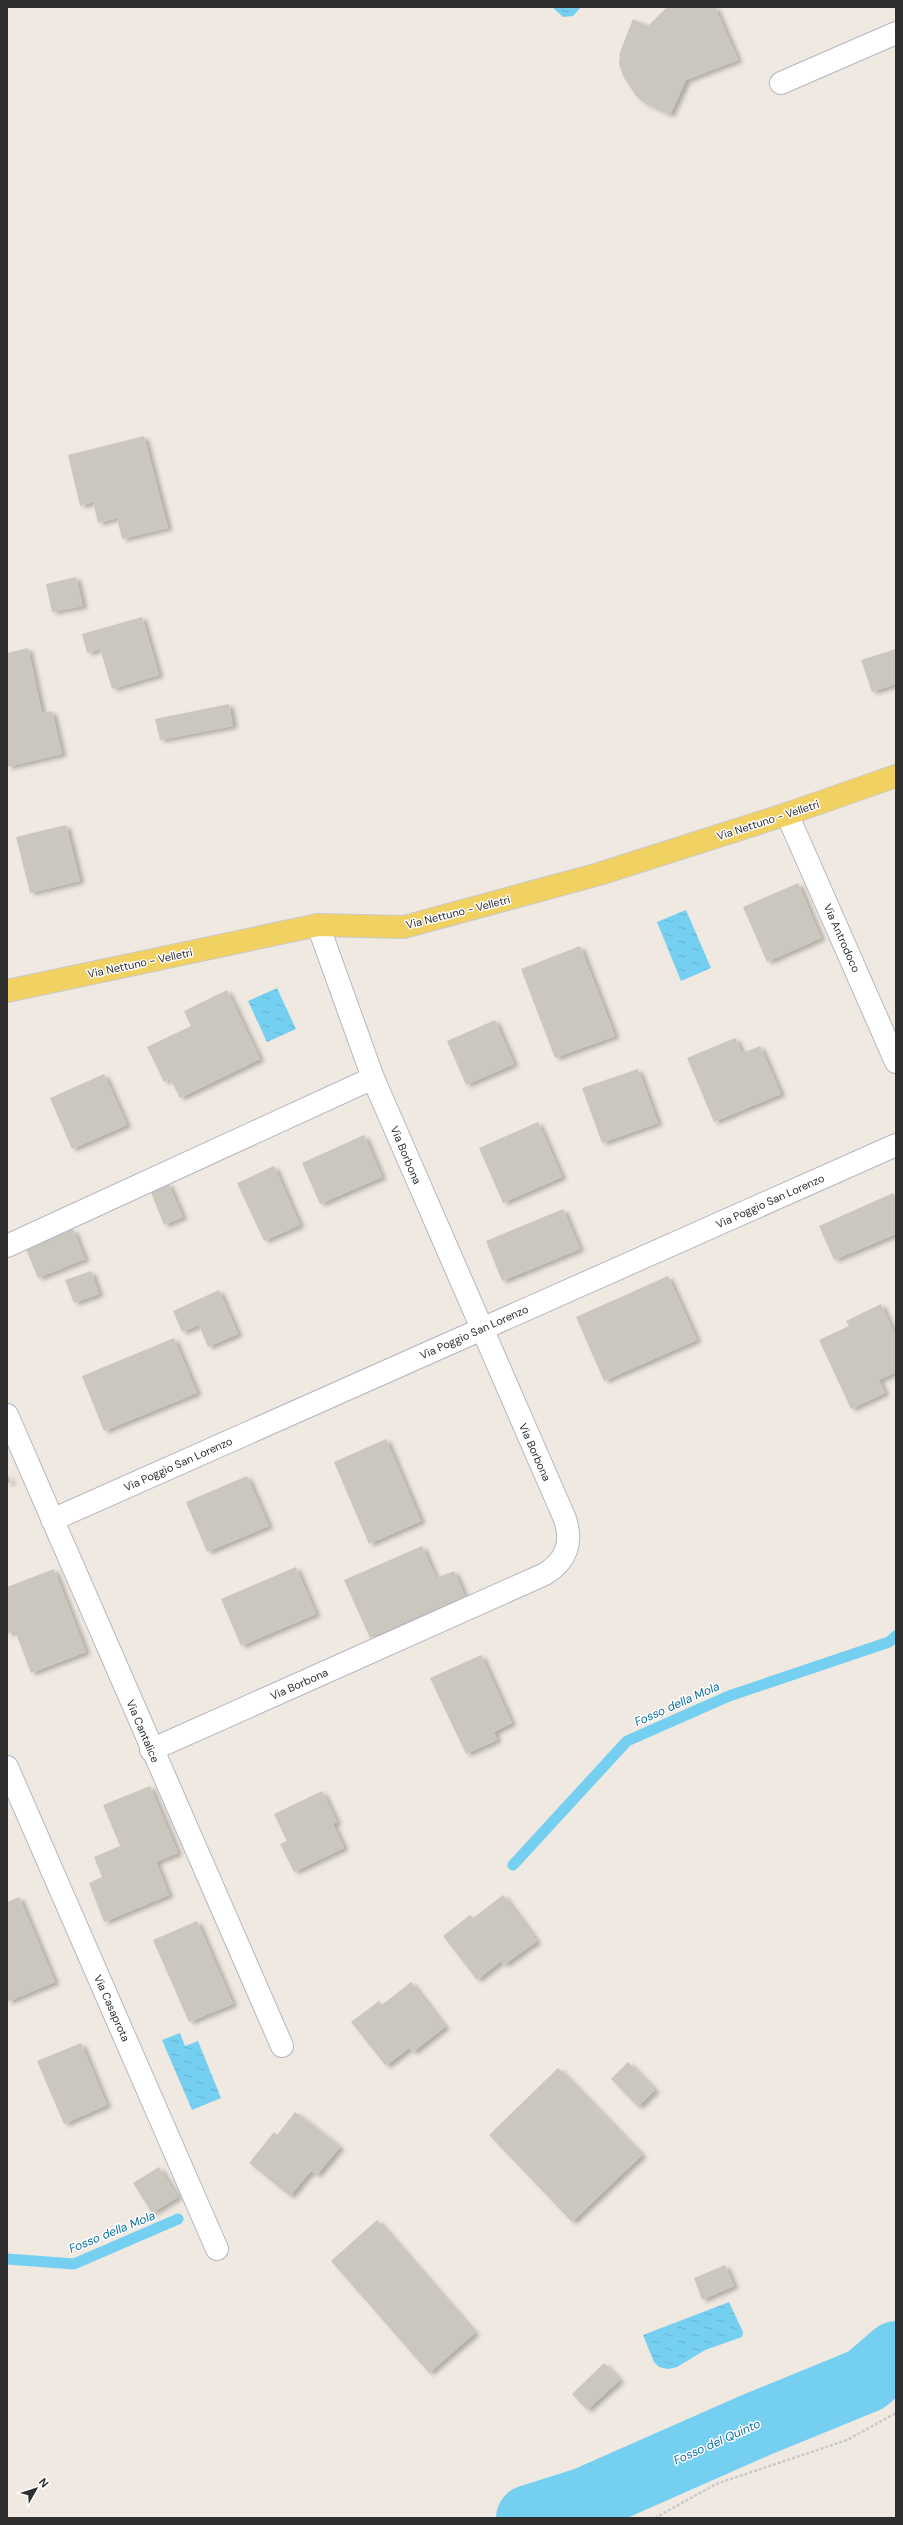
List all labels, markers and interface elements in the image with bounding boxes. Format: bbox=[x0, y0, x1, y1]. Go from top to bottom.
street label: Via Nettuno - Velletri bbox=[715, 797, 821, 843]
street label: Via Nettuno - Velletri bbox=[404, 892, 512, 932]
street label: Via Antrodoco bbox=[821, 902, 863, 974]
street label: Via Nettuno - Velletri bbox=[86, 945, 194, 981]
street label: Via Borbona bbox=[387, 1124, 425, 1186]
street label: Via Poggio San Lorenzo bbox=[714, 1171, 826, 1231]
street label: Via Poggio San Lorenzo bbox=[418, 1302, 530, 1362]
street label: Via Borbona bbox=[516, 1421, 554, 1483]
street label: Via Poggio San Lorenzo bbox=[122, 1434, 234, 1494]
street label: Via Borbona bbox=[268, 1665, 330, 1703]
water label: Fosso della Mola bbox=[632, 1678, 723, 1730]
street label: Via Cantalice bbox=[123, 1697, 163, 1765]
street label: Via Casaprota bbox=[91, 1972, 133, 2044]
water label: Fosso della Mola bbox=[66, 2207, 158, 2257]
water label: Fosso del Quinto bbox=[671, 2416, 763, 2468]
north arrow bbox=[16, 2469, 56, 2509]
text: N bbox=[36, 2475, 52, 2490]

